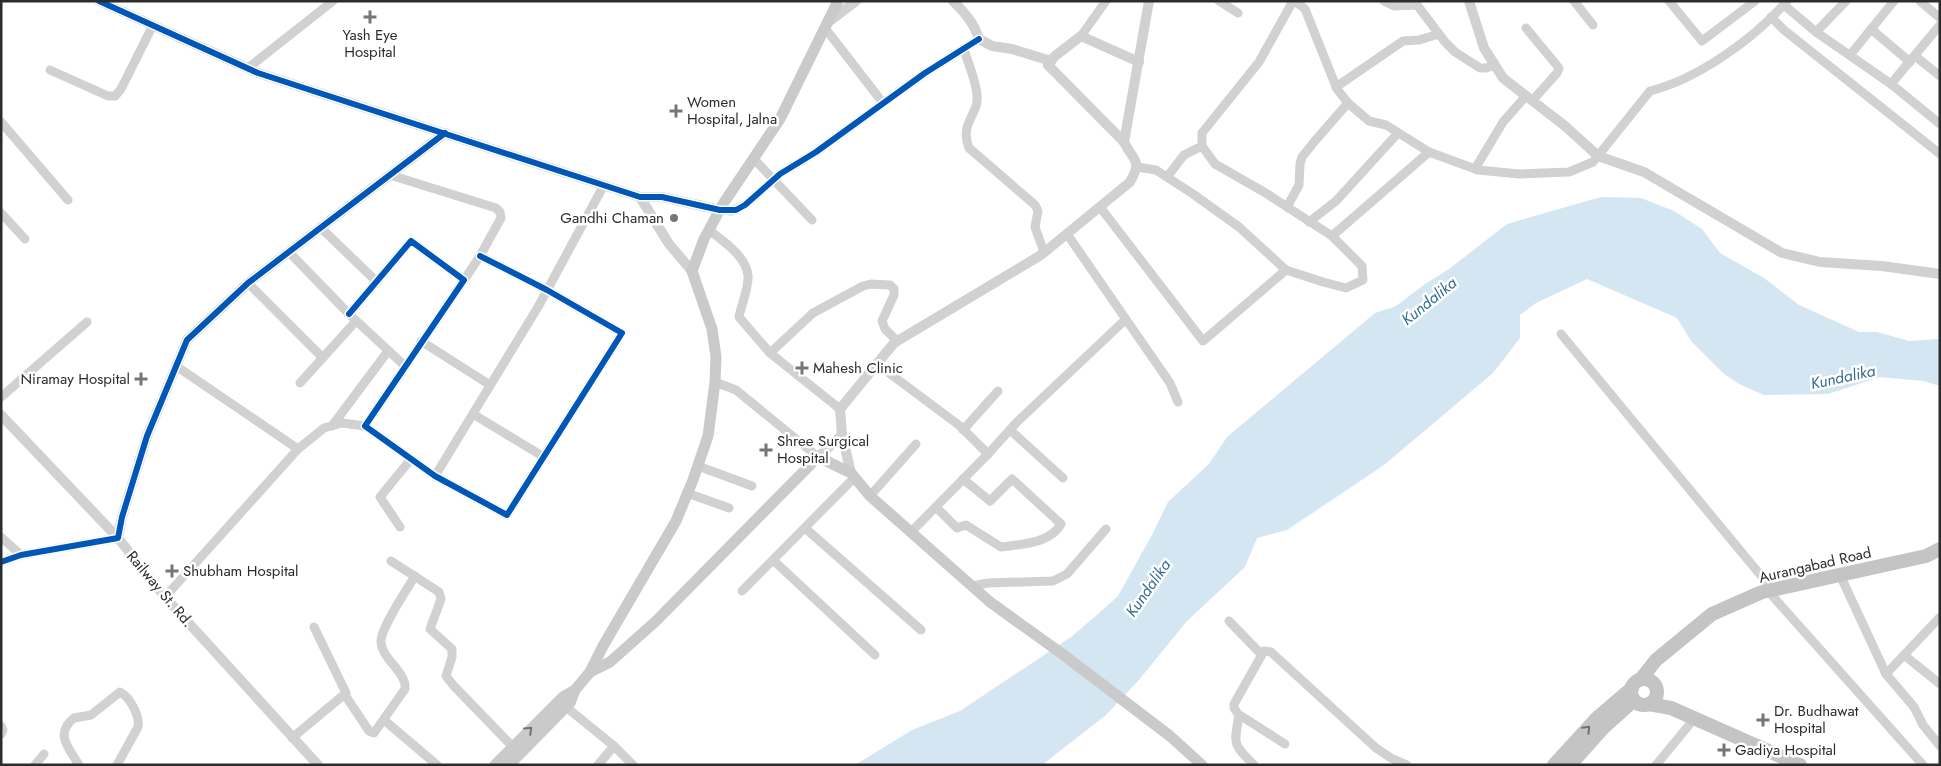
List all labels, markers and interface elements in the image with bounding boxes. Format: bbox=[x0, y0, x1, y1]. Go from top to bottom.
marker: Yash Eye Hospital bbox=[363, 10, 377, 24]
place label: Yash Eye Hospital bbox=[343, 24, 398, 63]
place label: Women Hospital, Jalna bbox=[687, 91, 777, 130]
marker: Women Hospital, Jalna bbox=[669, 104, 683, 118]
place label: Gandhi Chaman bbox=[560, 207, 664, 229]
marker: Gandhi Chaman bbox=[668, 212, 680, 224]
water label: Kundalika bbox=[1396, 271, 1462, 331]
place label: Mahesh Clinic bbox=[813, 357, 903, 379]
water label: Kundalika bbox=[1809, 359, 1878, 395]
marker: Mahesh Clinic bbox=[795, 361, 809, 375]
place label: Niramay Hospital bbox=[20, 368, 130, 390]
marker: Niramay Hospital bbox=[134, 372, 148, 386]
place label: Shree Surgical Hospital bbox=[777, 430, 869, 469]
marker: Shree Surgical Hospital bbox=[759, 443, 773, 457]
street label: Aurangabad Road bbox=[1757, 541, 1873, 589]
street label: Railway St. Rd. bbox=[121, 546, 199, 632]
water label: Kundalika bbox=[1120, 554, 1176, 621]
place label: Shubham Hospital bbox=[183, 560, 299, 582]
marker: Shubham Hospital bbox=[165, 564, 179, 578]
place label: Dr. Budhawat Hospital bbox=[1774, 700, 1859, 739]
marker: Dr. Budhawat Hospital bbox=[1756, 713, 1770, 727]
one-way arrow bbox=[1581, 725, 1590, 734]
one-way arrow bbox=[523, 726, 532, 735]
place label: Gadiya Hospital bbox=[1735, 739, 1836, 761]
marker: Gadiya Hospital bbox=[1717, 743, 1731, 757]

